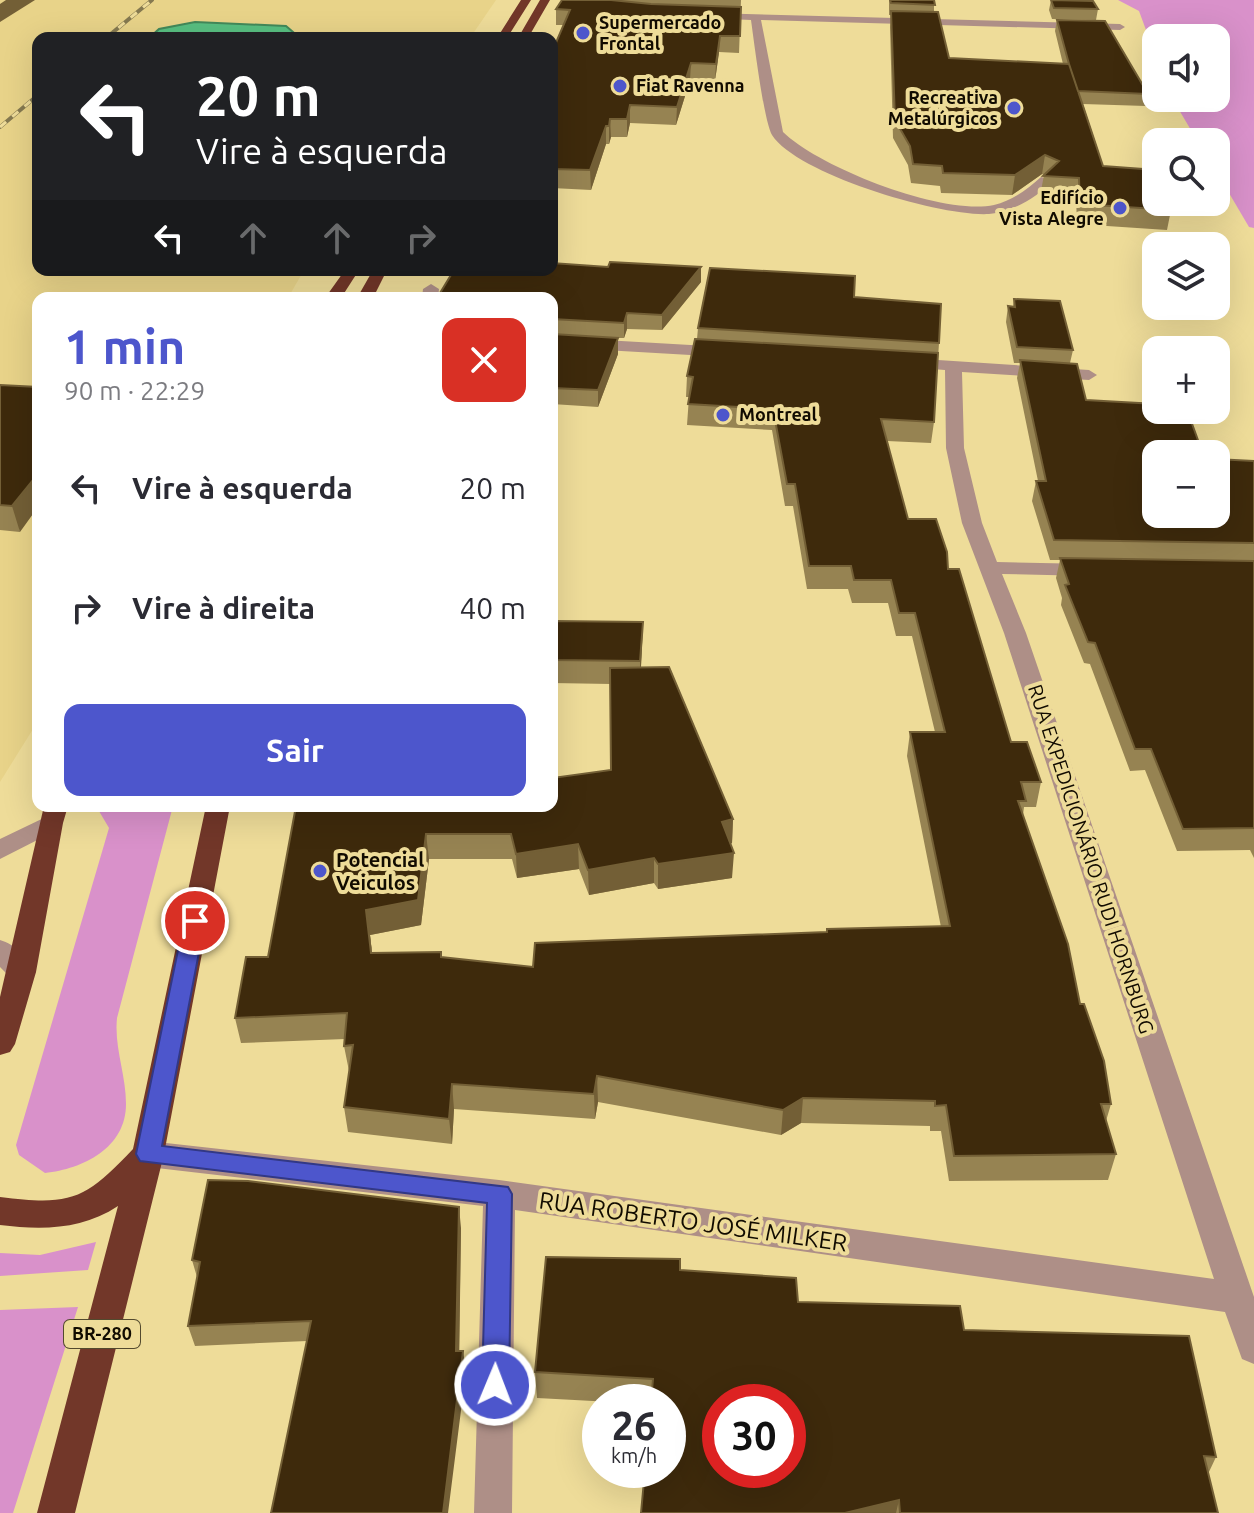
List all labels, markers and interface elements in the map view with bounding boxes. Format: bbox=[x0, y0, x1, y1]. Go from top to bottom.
place label: Supermercado Frontal bbox=[599, 12, 721, 53]
marker: Supermercado Frontal bbox=[574, 24, 592, 42]
map controls bbox=[1142, 24, 1230, 528]
button: sound bbox=[1142, 24, 1230, 112]
icon: left bbox=[64, 64, 168, 168]
text: 20 m bbox=[196, 64, 321, 127]
place label: Fiat Ravenna bbox=[636, 75, 745, 95]
marker: Fiat Ravenna bbox=[611, 77, 629, 95]
place label: Recreativa Metalúrgicos bbox=[888, 87, 998, 128]
marker: Recreativa Metalúrgicos bbox=[1005, 99, 1023, 117]
button: search bbox=[1142, 128, 1230, 216]
text: Vire à esquerda bbox=[196, 130, 447, 171]
place label: Edifício Vista Alegre bbox=[999, 187, 1104, 228]
marker: Edifício Vista Alegre bbox=[1111, 199, 1129, 217]
icon: left bbox=[147, 216, 191, 260]
icon: ahead bbox=[231, 216, 275, 260]
icon: ahead bbox=[315, 216, 359, 260]
icon: right bbox=[399, 216, 443, 260]
button: layers bbox=[1142, 232, 1230, 320]
button: close bbox=[442, 318, 526, 402]
text: 1 min bbox=[64, 319, 185, 373]
button: + bbox=[1142, 336, 1230, 424]
text: 90 m · 22:29 bbox=[64, 376, 205, 405]
place label: Montreal bbox=[739, 404, 818, 424]
marker: Montreal bbox=[714, 406, 732, 424]
button: − bbox=[1142, 440, 1230, 528]
icon: left bbox=[64, 466, 108, 510]
text: Vire à esquerda bbox=[132, 471, 353, 505]
text: 20 m bbox=[459, 471, 526, 505]
icon: right bbox=[64, 586, 108, 630]
text: Vire à direita bbox=[132, 591, 315, 625]
text: 40 m bbox=[459, 591, 526, 625]
street label: RUA EXPEDICIONÁRIO RUDI HORNBURG bbox=[1024, 681, 1159, 1036]
button: Sair bbox=[64, 704, 526, 796]
place label: Potencial Veiculos bbox=[336, 848, 424, 894]
marker: Potencial Veiculos bbox=[311, 862, 329, 880]
pin bbox=[161, 887, 229, 955]
icon: arrive bbox=[173, 899, 217, 943]
street label: RUA ROBERTO JOSÉ MILKER bbox=[537, 1186, 849, 1257]
road number: BR-280 bbox=[64, 1320, 140, 1348]
position arrow bbox=[453, 1343, 537, 1427]
speed limit sign: 30 bbox=[702, 1384, 806, 1488]
text: 26 bbox=[611, 1403, 657, 1448]
text: km/h bbox=[611, 1444, 657, 1467]

